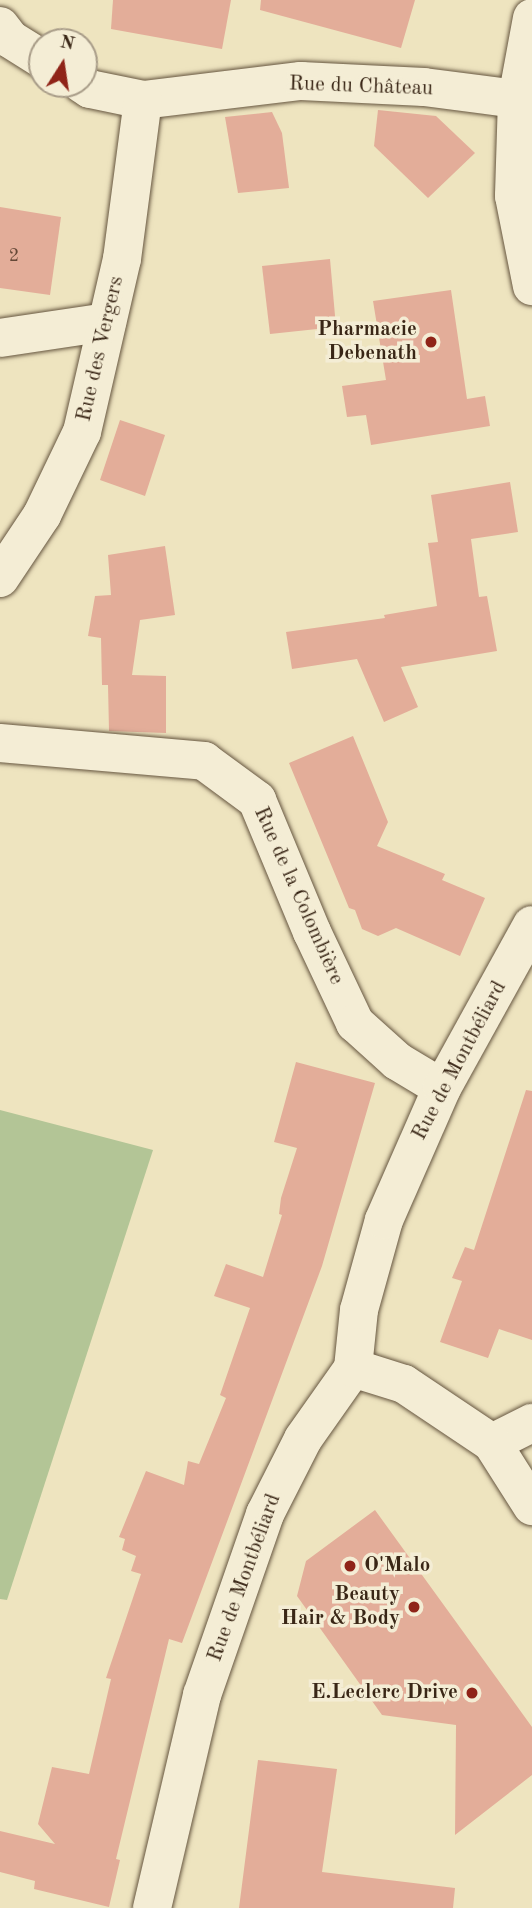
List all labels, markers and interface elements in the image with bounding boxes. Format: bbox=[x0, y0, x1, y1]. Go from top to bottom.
north arrow bbox=[28, 28, 98, 98]
text: N bbox=[58, 33, 76, 55]
street label: Rue du Château bbox=[288, 72, 434, 102]
house number: 2 bbox=[9, 245, 19, 267]
street label: Rue des Vergers bbox=[72, 274, 130, 424]
place label: Pharmacie Debenath bbox=[317, 317, 417, 367]
marker: Pharmacie Debenath bbox=[423, 334, 439, 350]
street label: Rue de la Colombière bbox=[247, 803, 349, 989]
street label: Rue de Montbéliard bbox=[407, 977, 513, 1145]
street label: Rue de Montbéliard bbox=[203, 1491, 287, 1665]
place label: O'Malo bbox=[364, 1553, 430, 1579]
marker: O'Malo bbox=[342, 1558, 358, 1574]
place label: Beauty Hair & Body bbox=[281, 1582, 400, 1632]
marker: Beauty Hair & Body bbox=[406, 1599, 422, 1615]
place label: E.Leclerc Drive bbox=[311, 1680, 458, 1706]
marker: E.Leclerc Drive bbox=[464, 1685, 480, 1701]

